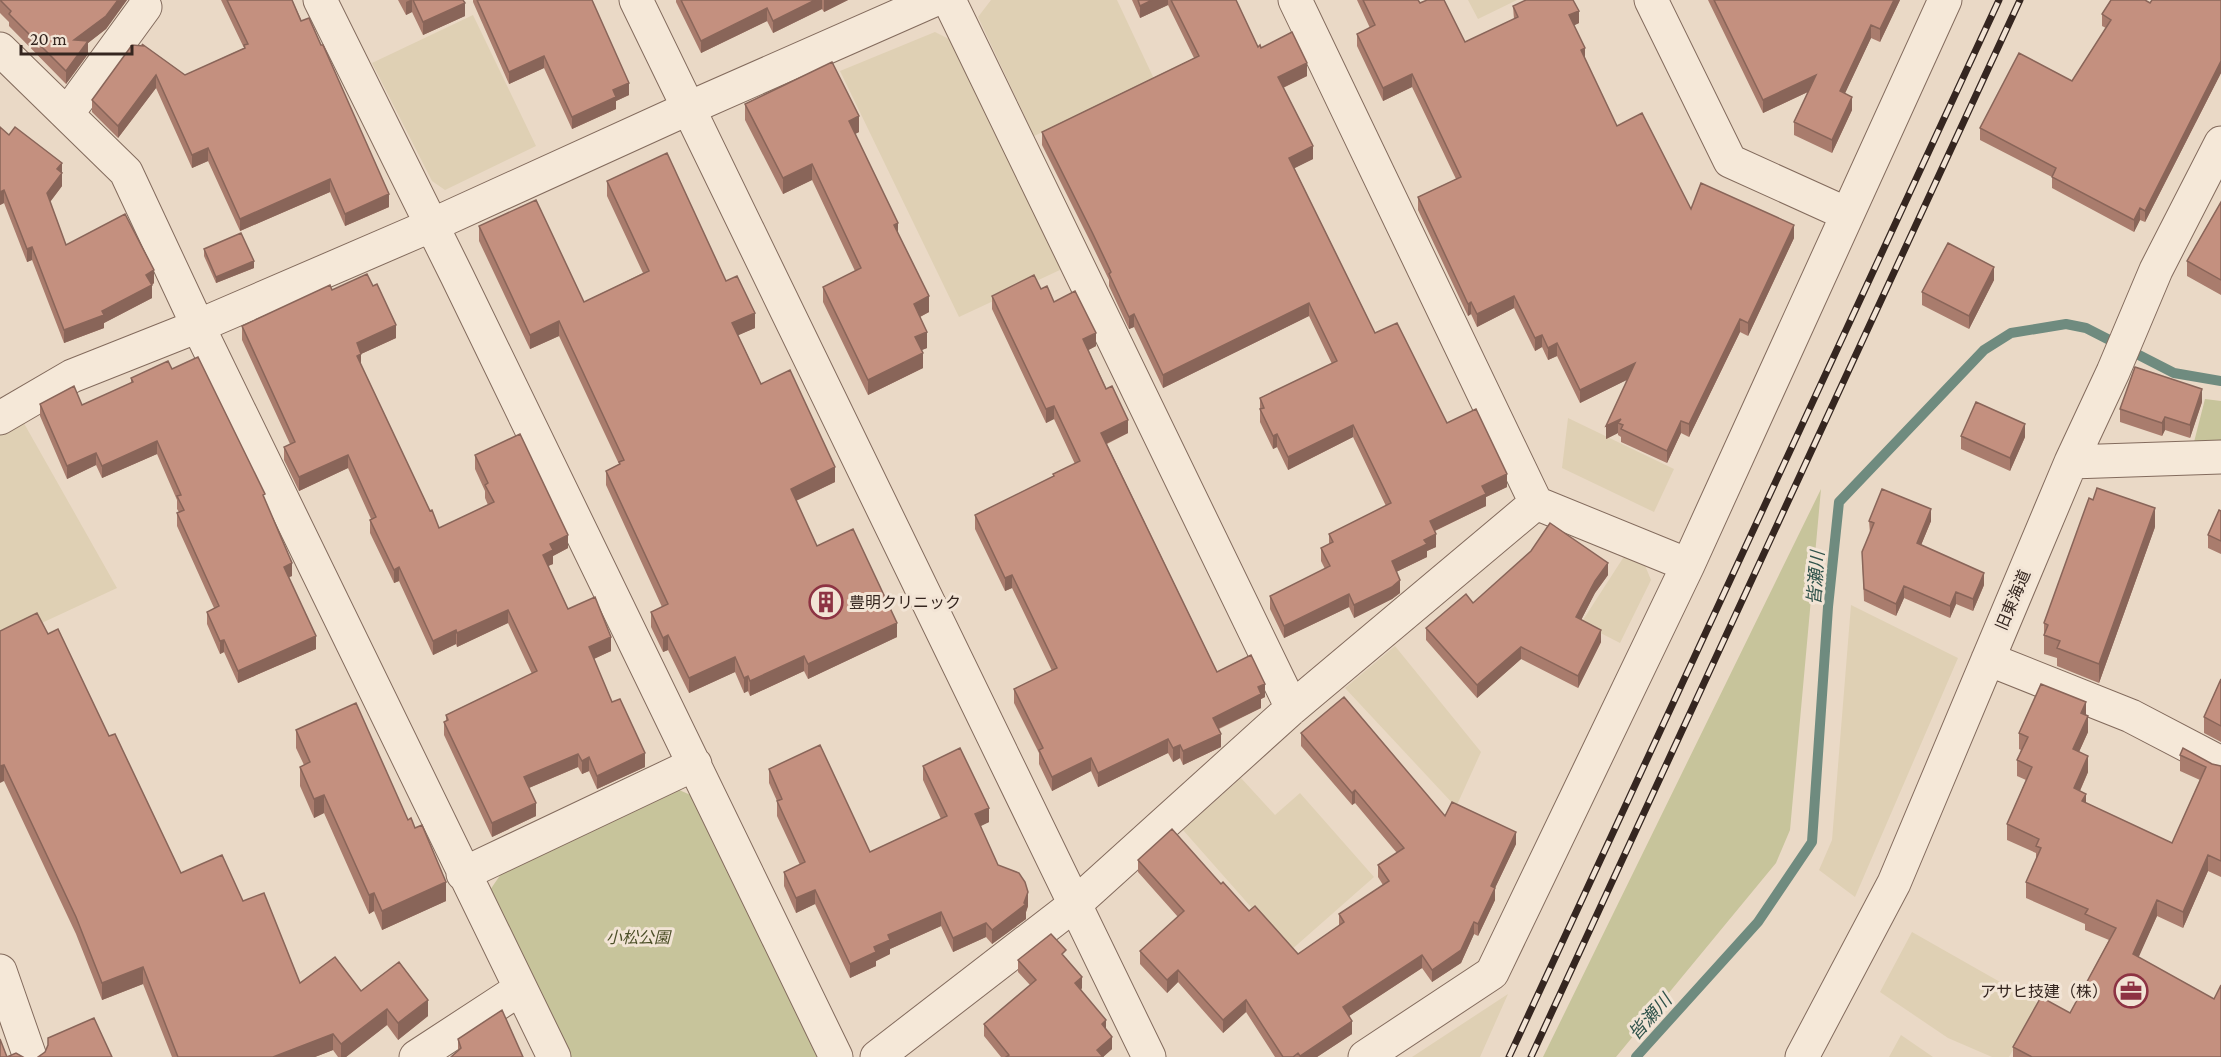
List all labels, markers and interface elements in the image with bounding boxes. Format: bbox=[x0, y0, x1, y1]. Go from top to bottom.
scale bar bbox=[21, 18, 132, 56]
text: 20 m bbox=[30, 29, 67, 49]
water label: 皆瀬川 bbox=[1804, 548, 1828, 606]
street label: 旧東海道 bbox=[1993, 567, 2033, 633]
building icon: 豊明クリニック bbox=[808, 584, 844, 620]
place label: 豊明クリニック bbox=[849, 594, 961, 611]
park label: 小松公園 bbox=[606, 929, 672, 946]
office icon: アサヒ技建（株） bbox=[2113, 973, 2149, 1009]
place label: アサヒ技建（株） bbox=[1980, 983, 2108, 1000]
water label: 皆瀬川 bbox=[1625, 989, 1677, 1044]

